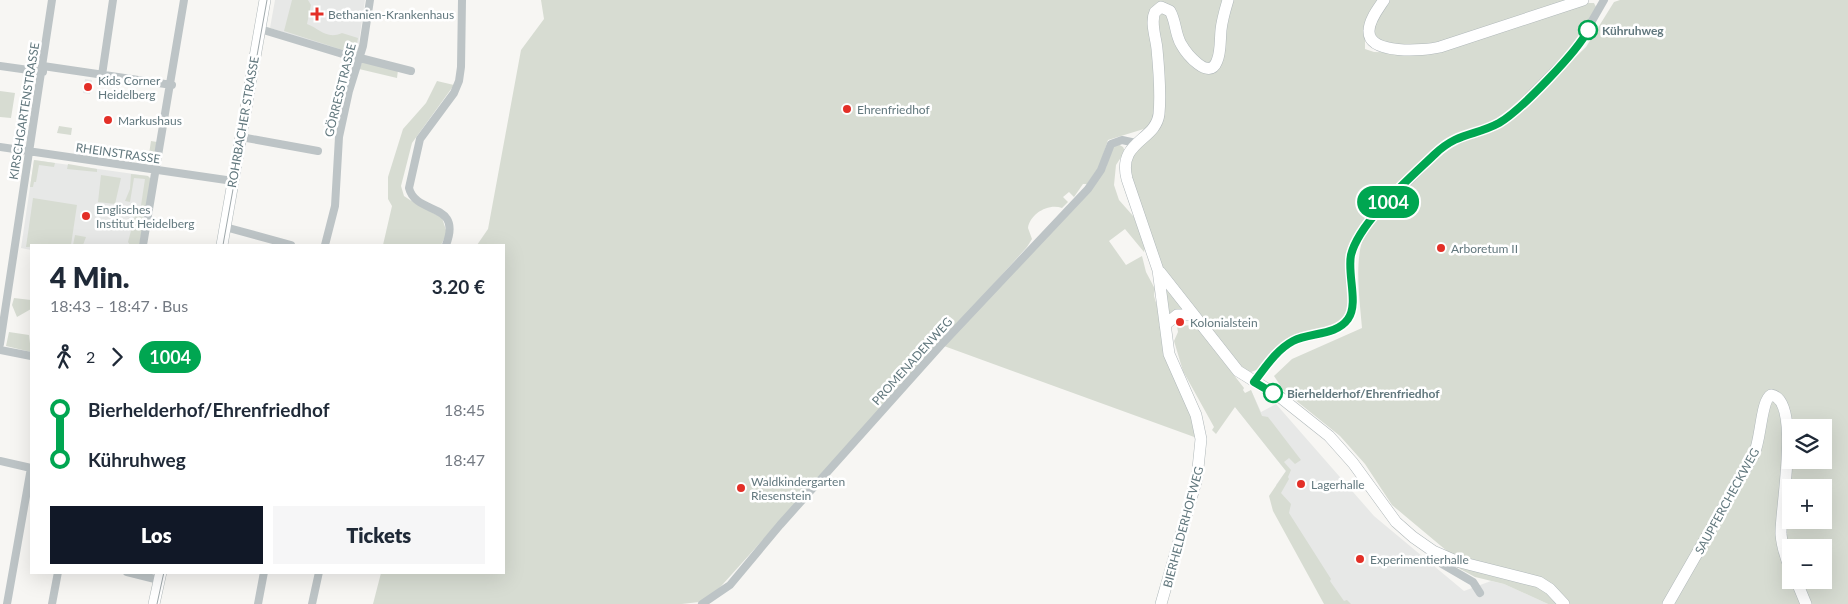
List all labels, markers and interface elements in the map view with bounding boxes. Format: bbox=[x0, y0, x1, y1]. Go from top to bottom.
marker: Bethanien-Krankenhaus bbox=[310, 7, 324, 21]
place label: Bethanien-Krankenhaus bbox=[328, 7, 454, 22]
marker: Kühruhweg bbox=[1578, 20, 1598, 40]
place label: Kühruhweg bbox=[1602, 23, 1664, 38]
street label: KIRSCHGARTENSTRASSE bbox=[6, 41, 42, 181]
street label: GÖRRESSTRASSE bbox=[321, 42, 359, 138]
street label: ROHRBACHER STRASSE bbox=[224, 55, 262, 189]
place label: Kids Corner Heidelberg bbox=[98, 73, 161, 102]
marker: Kids Corner Heidelberg bbox=[82, 81, 94, 93]
place label: Ehrenfriedhof bbox=[857, 102, 931, 117]
marker: Ehrenfriedhof bbox=[841, 103, 853, 115]
place label: Markushaus bbox=[118, 113, 182, 128]
marker: Markushaus bbox=[102, 114, 114, 126]
street label: RHEINSTRASSE bbox=[75, 140, 161, 166]
line badge: 1004 bbox=[1353, 186, 1423, 218]
text: 1004 bbox=[1367, 191, 1409, 213]
place label: Englisches Institut Heidelberg bbox=[96, 202, 195, 231]
marker: Englisches Institut Heidelberg bbox=[80, 210, 92, 222]
place label: Arboretum II bbox=[1451, 241, 1518, 256]
marker: Arboretum II bbox=[1435, 242, 1447, 254]
text: 4 Min. bbox=[50, 260, 130, 294]
text: 3.20 € bbox=[432, 275, 485, 298]
text: 18:43 – 18:47 · Bus bbox=[50, 296, 188, 315]
street label: PROMENADENWEG bbox=[869, 314, 955, 408]
place label: Kolonialstein bbox=[1190, 315, 1258, 330]
marker: Kolonialstein bbox=[1174, 316, 1186, 328]
icon: walk bbox=[50, 343, 78, 371]
icon: forward bbox=[103, 343, 131, 371]
text: 1004 bbox=[149, 346, 191, 368]
text: 2 bbox=[86, 347, 95, 366]
marker: Bierhelderhof/Ehrenfriedhof bbox=[1263, 383, 1283, 403]
place label: Bierhelderhof/Ehrenfriedhof bbox=[1287, 386, 1440, 401]
text: Bierhelderhof/Ehrenfriedhof bbox=[88, 398, 329, 421]
text: 18:45 bbox=[444, 400, 485, 419]
map controls bbox=[1782, 419, 1832, 589]
button: layers bbox=[1782, 419, 1832, 469]
street label: SAUPFERCHECKWEG bbox=[1692, 445, 1763, 557]
text: Kühruhweg bbox=[88, 448, 186, 471]
text: 18:47 bbox=[444, 450, 485, 469]
street label: BIERHELDERHOFWEG bbox=[1160, 465, 1206, 589]
place label: Waldkindergarten Riesenstein bbox=[751, 474, 845, 503]
place label: Lagerhalle bbox=[1311, 477, 1365, 492]
marker: Lagerhalle bbox=[1295, 478, 1307, 490]
button: + bbox=[1782, 479, 1832, 529]
marker: Waldkindergarten Riesenstein bbox=[735, 482, 747, 494]
button: Los bbox=[50, 506, 263, 564]
button: Tickets bbox=[273, 506, 485, 564]
button: − bbox=[1782, 539, 1832, 589]
place label: Experimentierhalle bbox=[1370, 552, 1469, 567]
marker: Experimentierhalle bbox=[1354, 553, 1366, 565]

